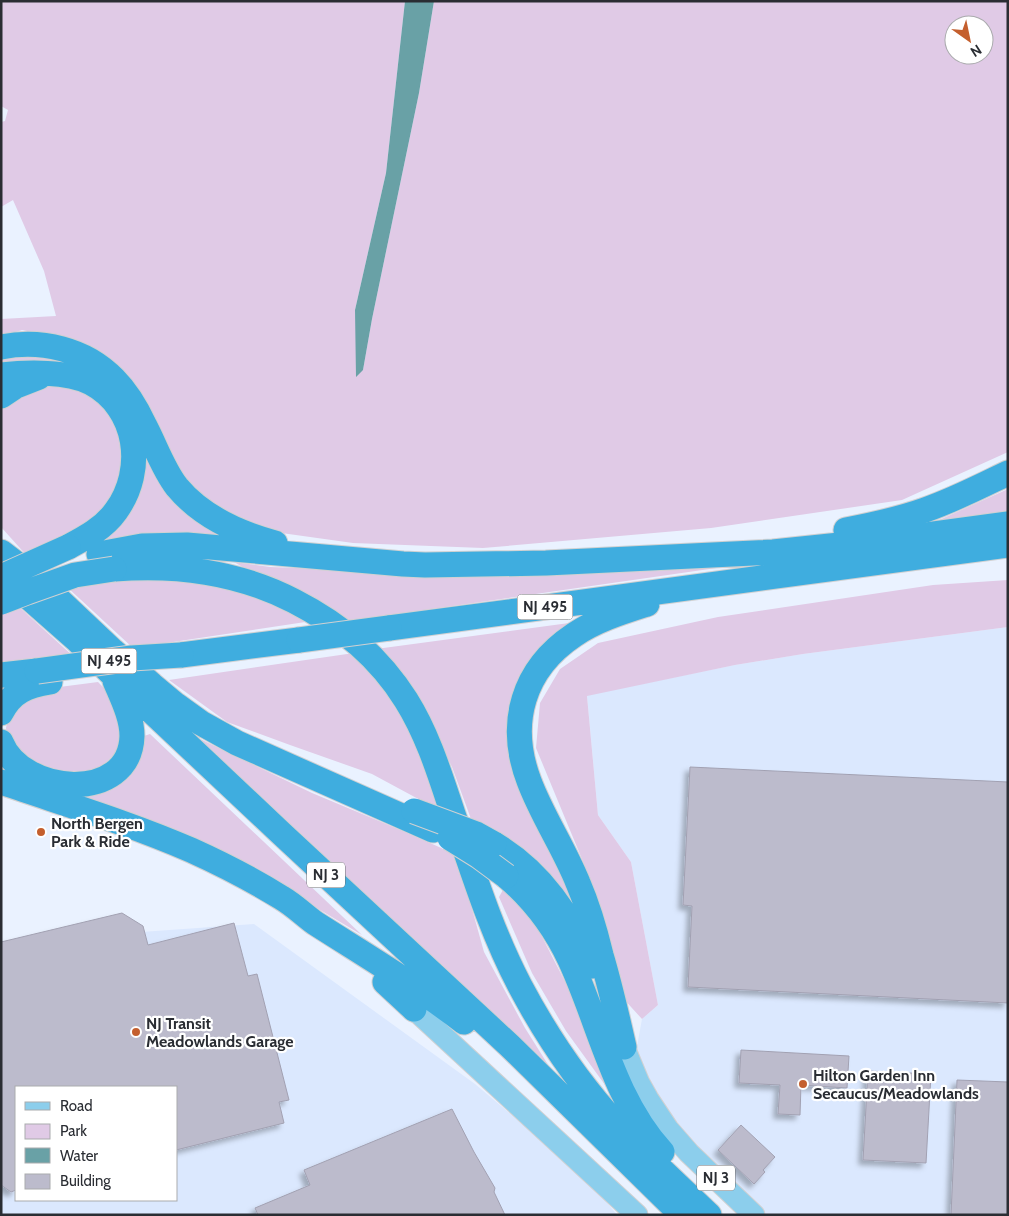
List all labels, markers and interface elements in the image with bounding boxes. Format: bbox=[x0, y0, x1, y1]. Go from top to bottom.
north arrow bbox=[944, 15, 994, 65]
text: N bbox=[967, 41, 985, 61]
road number: NJ 495 bbox=[518, 594, 572, 620]
road number: NJ 495 bbox=[82, 648, 136, 674]
place label: North Bergen Park & Ride bbox=[51, 814, 143, 851]
marker: North Bergen Park & Ride bbox=[35, 826, 47, 838]
road number: NJ 3 bbox=[307, 862, 345, 888]
place label: NJ Transit Meadowlands Garage bbox=[146, 1014, 294, 1051]
marker: NJ Transit Meadowlands Garage bbox=[130, 1026, 142, 1038]
place label: Hilton Garden Inn Secaucus/Meadowlands bbox=[813, 1066, 979, 1103]
marker: Hilton Garden Inn Secaucus/Meadowlands bbox=[797, 1078, 809, 1090]
legend bbox=[15, 1086, 178, 1201]
text: Road bbox=[60, 1097, 93, 1115]
text: Park bbox=[60, 1122, 87, 1140]
text: Water bbox=[60, 1147, 98, 1165]
road number: NJ 3 bbox=[697, 1166, 735, 1190]
text: Building bbox=[60, 1172, 111, 1190]

